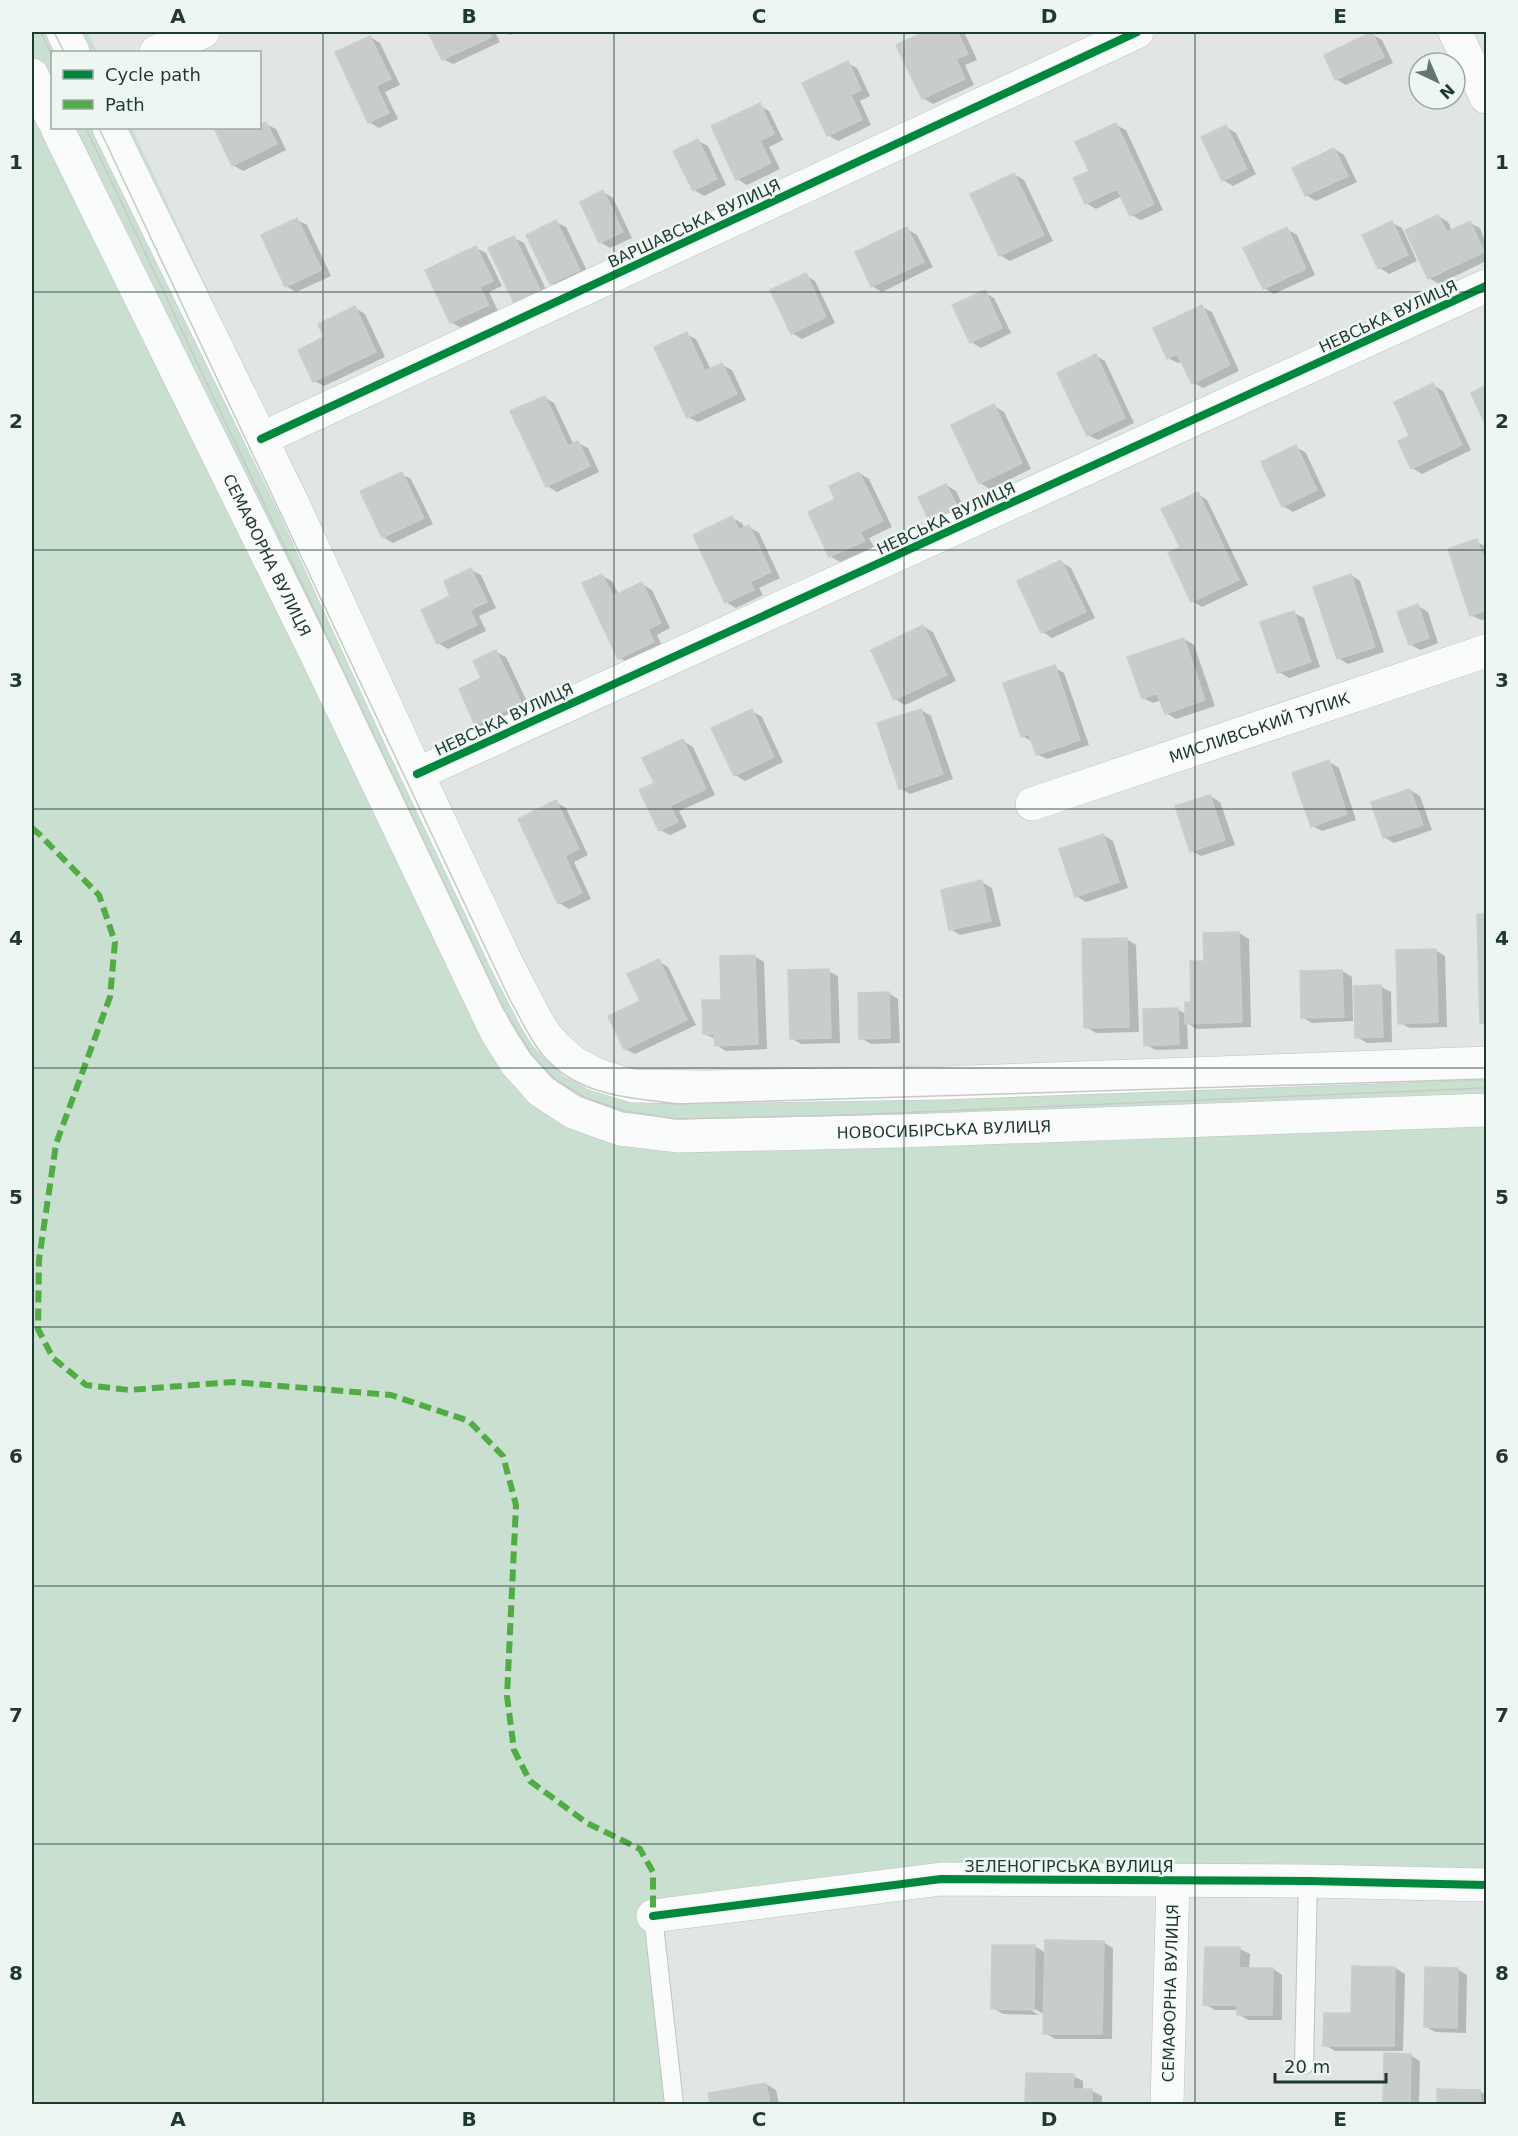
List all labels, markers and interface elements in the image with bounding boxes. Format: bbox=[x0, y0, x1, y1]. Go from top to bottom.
text: A bbox=[170, 4, 186, 28]
text: B bbox=[461, 4, 477, 28]
text: C bbox=[752, 4, 766, 28]
text: D bbox=[1041, 4, 1057, 28]
text: E bbox=[1333, 4, 1347, 28]
legend bbox=[51, 51, 261, 129]
north arrow bbox=[1407, 51, 1467, 111]
text: Cycle path bbox=[105, 64, 201, 85]
text: N bbox=[1436, 80, 1458, 103]
text: Path bbox=[105, 94, 145, 115]
text: 1 bbox=[9, 150, 23, 174]
text: 1 bbox=[1495, 150, 1509, 174]
street label: ВАРШАВСЬКА ВУЛИЦЯ bbox=[605, 175, 784, 272]
street label: НЕВСЬКА ВУЛИЦЯ bbox=[1316, 276, 1461, 357]
text: 2 bbox=[9, 409, 23, 433]
text: 2 bbox=[1495, 409, 1509, 433]
street label: СЕМАФОРНА ВУЛИЦЯ bbox=[219, 471, 315, 639]
street label: НЕВСЬКА ВУЛИЦЯ bbox=[874, 478, 1019, 559]
text: 3 bbox=[9, 668, 23, 692]
text: 3 bbox=[1495, 668, 1509, 692]
street label: НЕВСЬКА ВУЛИЦЯ bbox=[432, 679, 577, 760]
street label: МИСЛИВСЬКИЙ ТУПИК bbox=[1167, 688, 1353, 767]
text: 4 bbox=[9, 926, 23, 950]
text: 4 bbox=[1495, 926, 1509, 950]
street label: НОВОСИБІРСЬКА ВУЛИЦЯ bbox=[836, 1117, 1051, 1142]
text: 5 bbox=[9, 1185, 23, 1209]
text: 5 bbox=[1495, 1185, 1509, 1209]
text: 6 bbox=[9, 1444, 23, 1468]
text: 6 bbox=[1495, 1444, 1509, 1468]
text: 7 bbox=[9, 1703, 23, 1727]
text: 7 bbox=[1495, 1703, 1509, 1727]
street label: ЗЕЛЕНОГІРСЬКА ВУЛИЦЯ bbox=[964, 1857, 1174, 1876]
street label: СЕМАФОРНА ВУЛИЦЯ bbox=[1159, 1904, 1182, 2082]
text: 8 bbox=[9, 1961, 23, 1985]
text: 8 bbox=[1495, 1961, 1509, 1985]
scale bar bbox=[1275, 2046, 1386, 2084]
text: 20 m bbox=[1284, 2056, 1330, 2077]
text: A bbox=[170, 2107, 186, 2131]
text: B bbox=[461, 2107, 477, 2131]
text: C bbox=[752, 2107, 766, 2131]
text: D bbox=[1041, 2107, 1057, 2131]
text: E bbox=[1333, 2107, 1347, 2131]

